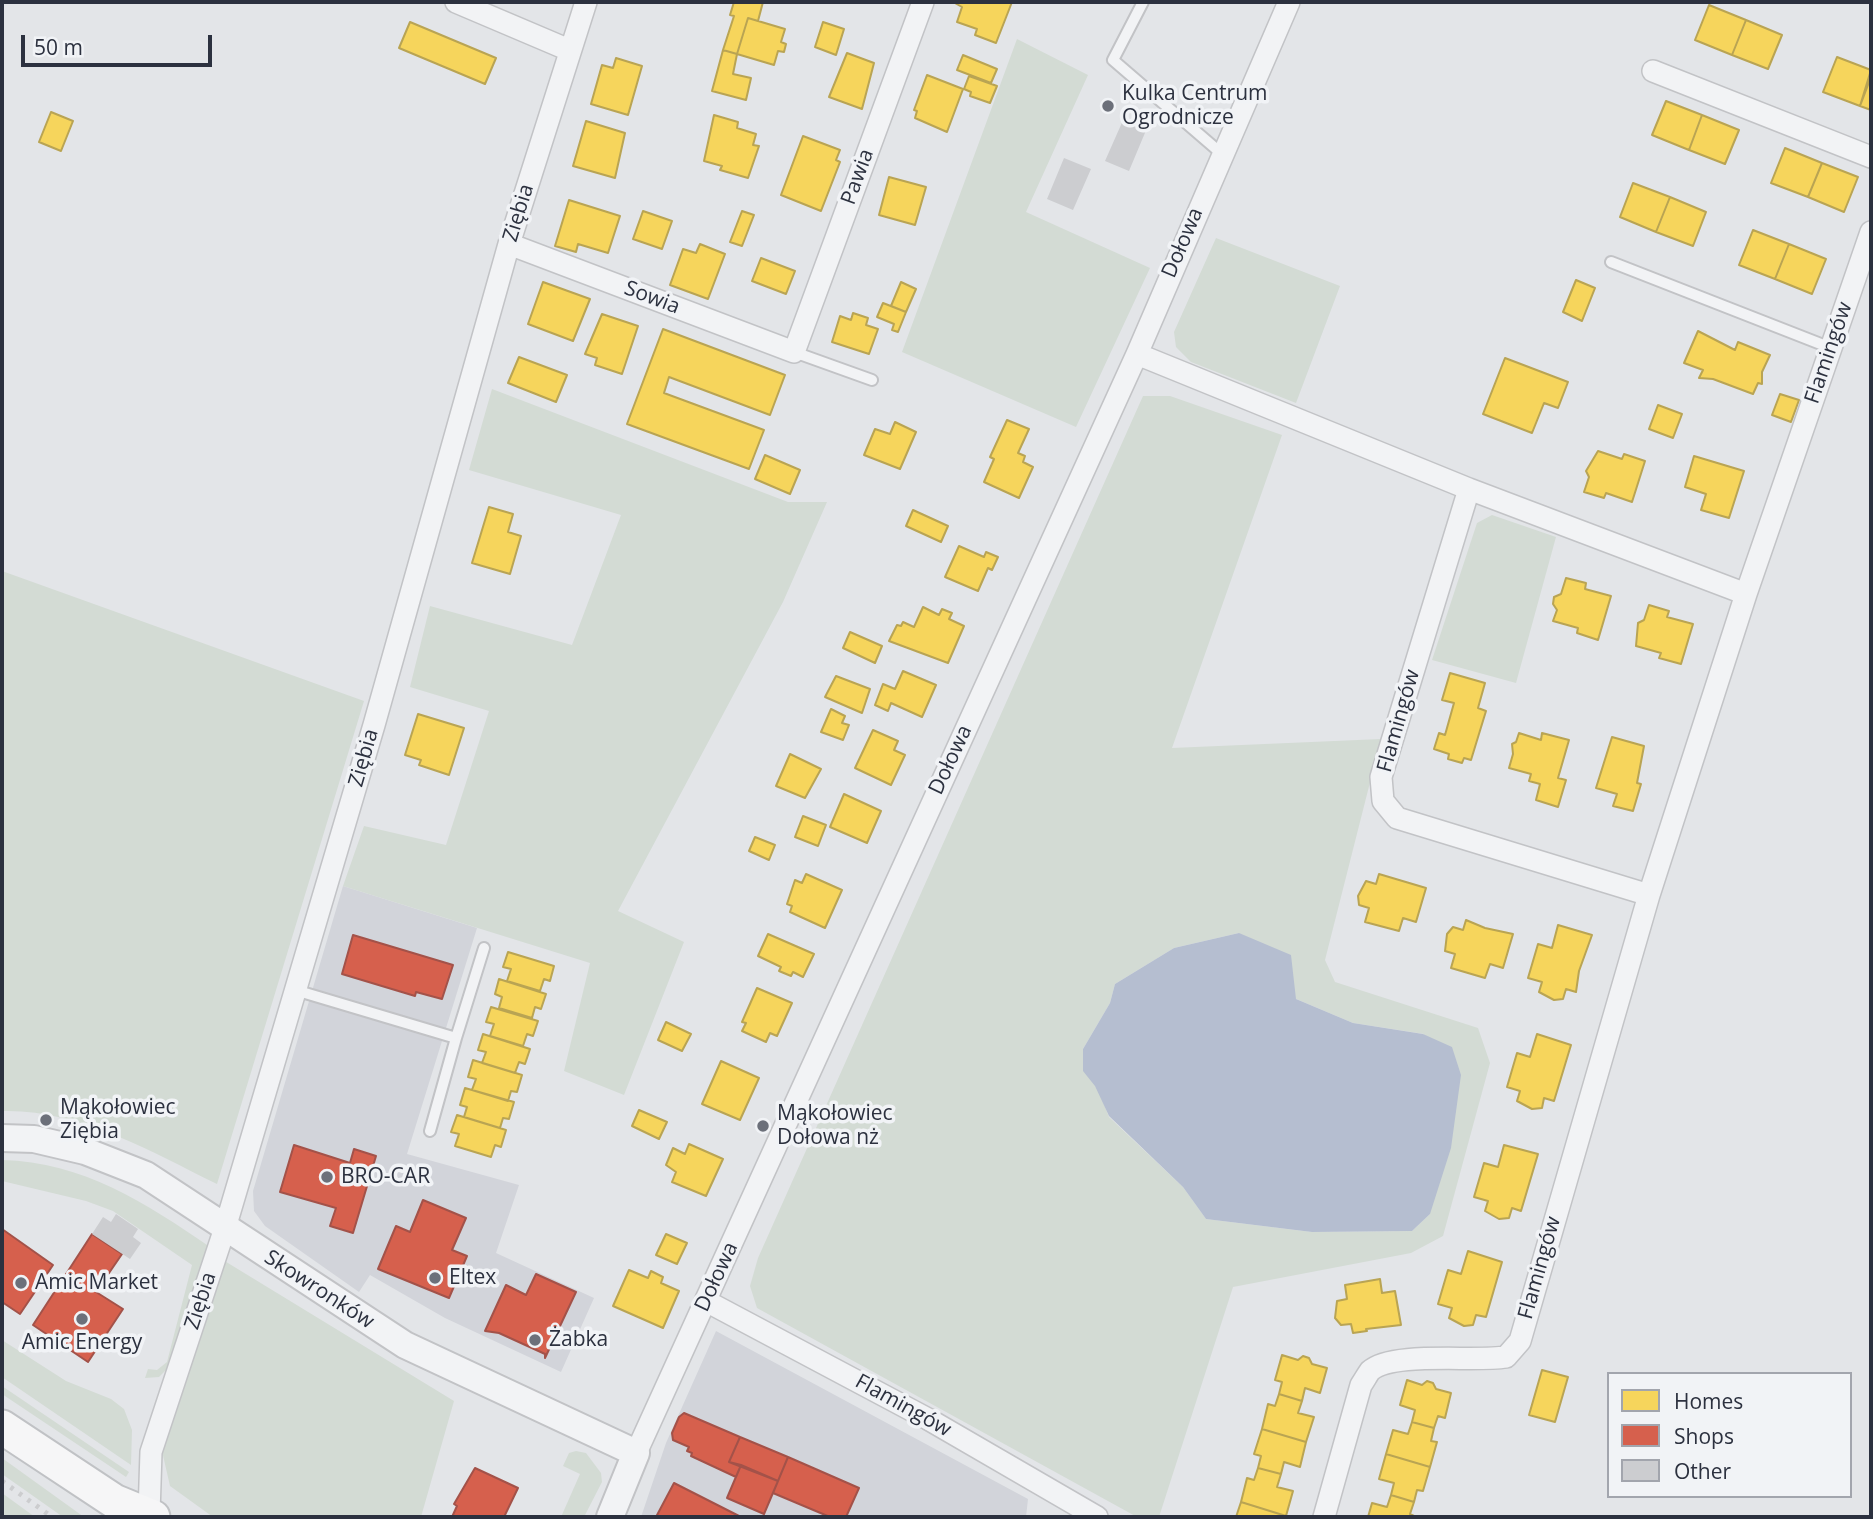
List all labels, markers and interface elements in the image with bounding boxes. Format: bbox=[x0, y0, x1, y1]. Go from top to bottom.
scale bar bbox=[24, 21, 215, 65]
text: 50 m bbox=[34, 33, 83, 61]
place label: Kulka Centrum Ogrodnicze bbox=[1122, 81, 1267, 131]
marker: Kulka Centrum Ogrodnicze bbox=[1100, 98, 1116, 114]
street label: Pawia bbox=[836, 146, 880, 208]
street label: Ziębia bbox=[498, 181, 540, 245]
street label: Dołowa bbox=[1157, 204, 1209, 282]
street label: Sowia bbox=[621, 276, 683, 320]
street label: Flamingów bbox=[1800, 299, 1858, 407]
street label: Flamingów bbox=[1372, 667, 1426, 775]
street label: Dołowa bbox=[924, 721, 978, 799]
street label: Ziębia bbox=[344, 726, 384, 790]
place label: Mąkołowiec Ziębia bbox=[60, 1095, 176, 1145]
place label: Mąkołowiec Dołowa nż bbox=[777, 1101, 893, 1151]
marker: Mąkołowiec Ziębia bbox=[38, 1112, 54, 1128]
marker: Mąkołowiec Dołowa nż bbox=[755, 1118, 771, 1134]
place label: BRO-CAR bbox=[341, 1164, 430, 1190]
marker: BRO-CAR bbox=[319, 1169, 335, 1185]
street label: Flamingów bbox=[1513, 1214, 1567, 1322]
street label: Dołowa bbox=[690, 1238, 744, 1316]
street label: Skowronków bbox=[260, 1245, 378, 1335]
place label: Eltex bbox=[449, 1265, 496, 1291]
street label: Ziębia bbox=[180, 1269, 222, 1333]
place label: Amic Market bbox=[35, 1270, 158, 1296]
marker: Eltex bbox=[427, 1270, 443, 1286]
marker: Amic Market bbox=[13, 1275, 29, 1291]
marker: Amic Energy bbox=[74, 1311, 90, 1327]
place label: Żabka bbox=[549, 1327, 608, 1353]
place label: Amic Energy bbox=[22, 1330, 142, 1356]
marker: Żabka bbox=[527, 1332, 543, 1348]
street label: Flamingów bbox=[851, 1369, 955, 1443]
legend bbox=[1607, 1372, 1852, 1498]
text: Homes bbox=[1674, 1387, 1743, 1415]
text: Shops bbox=[1674, 1422, 1734, 1450]
text: Other bbox=[1674, 1457, 1731, 1485]

